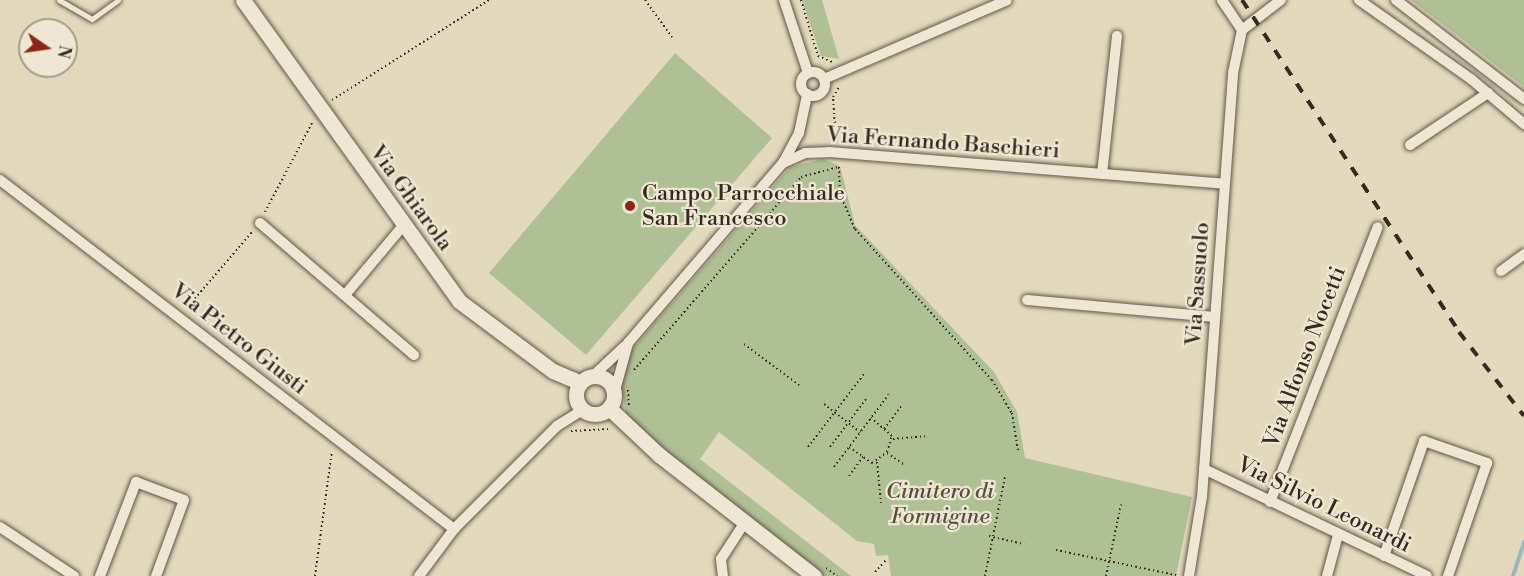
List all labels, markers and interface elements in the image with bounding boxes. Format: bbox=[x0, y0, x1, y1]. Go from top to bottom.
north arrow bbox=[18, 18, 78, 78]
text: N bbox=[52, 43, 75, 60]
street label: Via Fernando Baschieri bbox=[825, 122, 1061, 164]
street label: Via Ghiarola bbox=[364, 140, 458, 256]
place label: Campo Parrocchiale San Francesco bbox=[642, 180, 845, 231]
marker: Campo Parrocchiale San Francesco bbox=[623, 199, 637, 213]
street label: Via Sassuolo bbox=[1180, 221, 1216, 347]
street label: Via Alfonso Nocetti bbox=[1258, 263, 1352, 451]
street label: Via Pietro Giusti bbox=[166, 278, 312, 400]
street label: Via Silvio Leonardi bbox=[1233, 451, 1415, 559]
park label: Cimitero di Formigine bbox=[886, 478, 994, 530]

